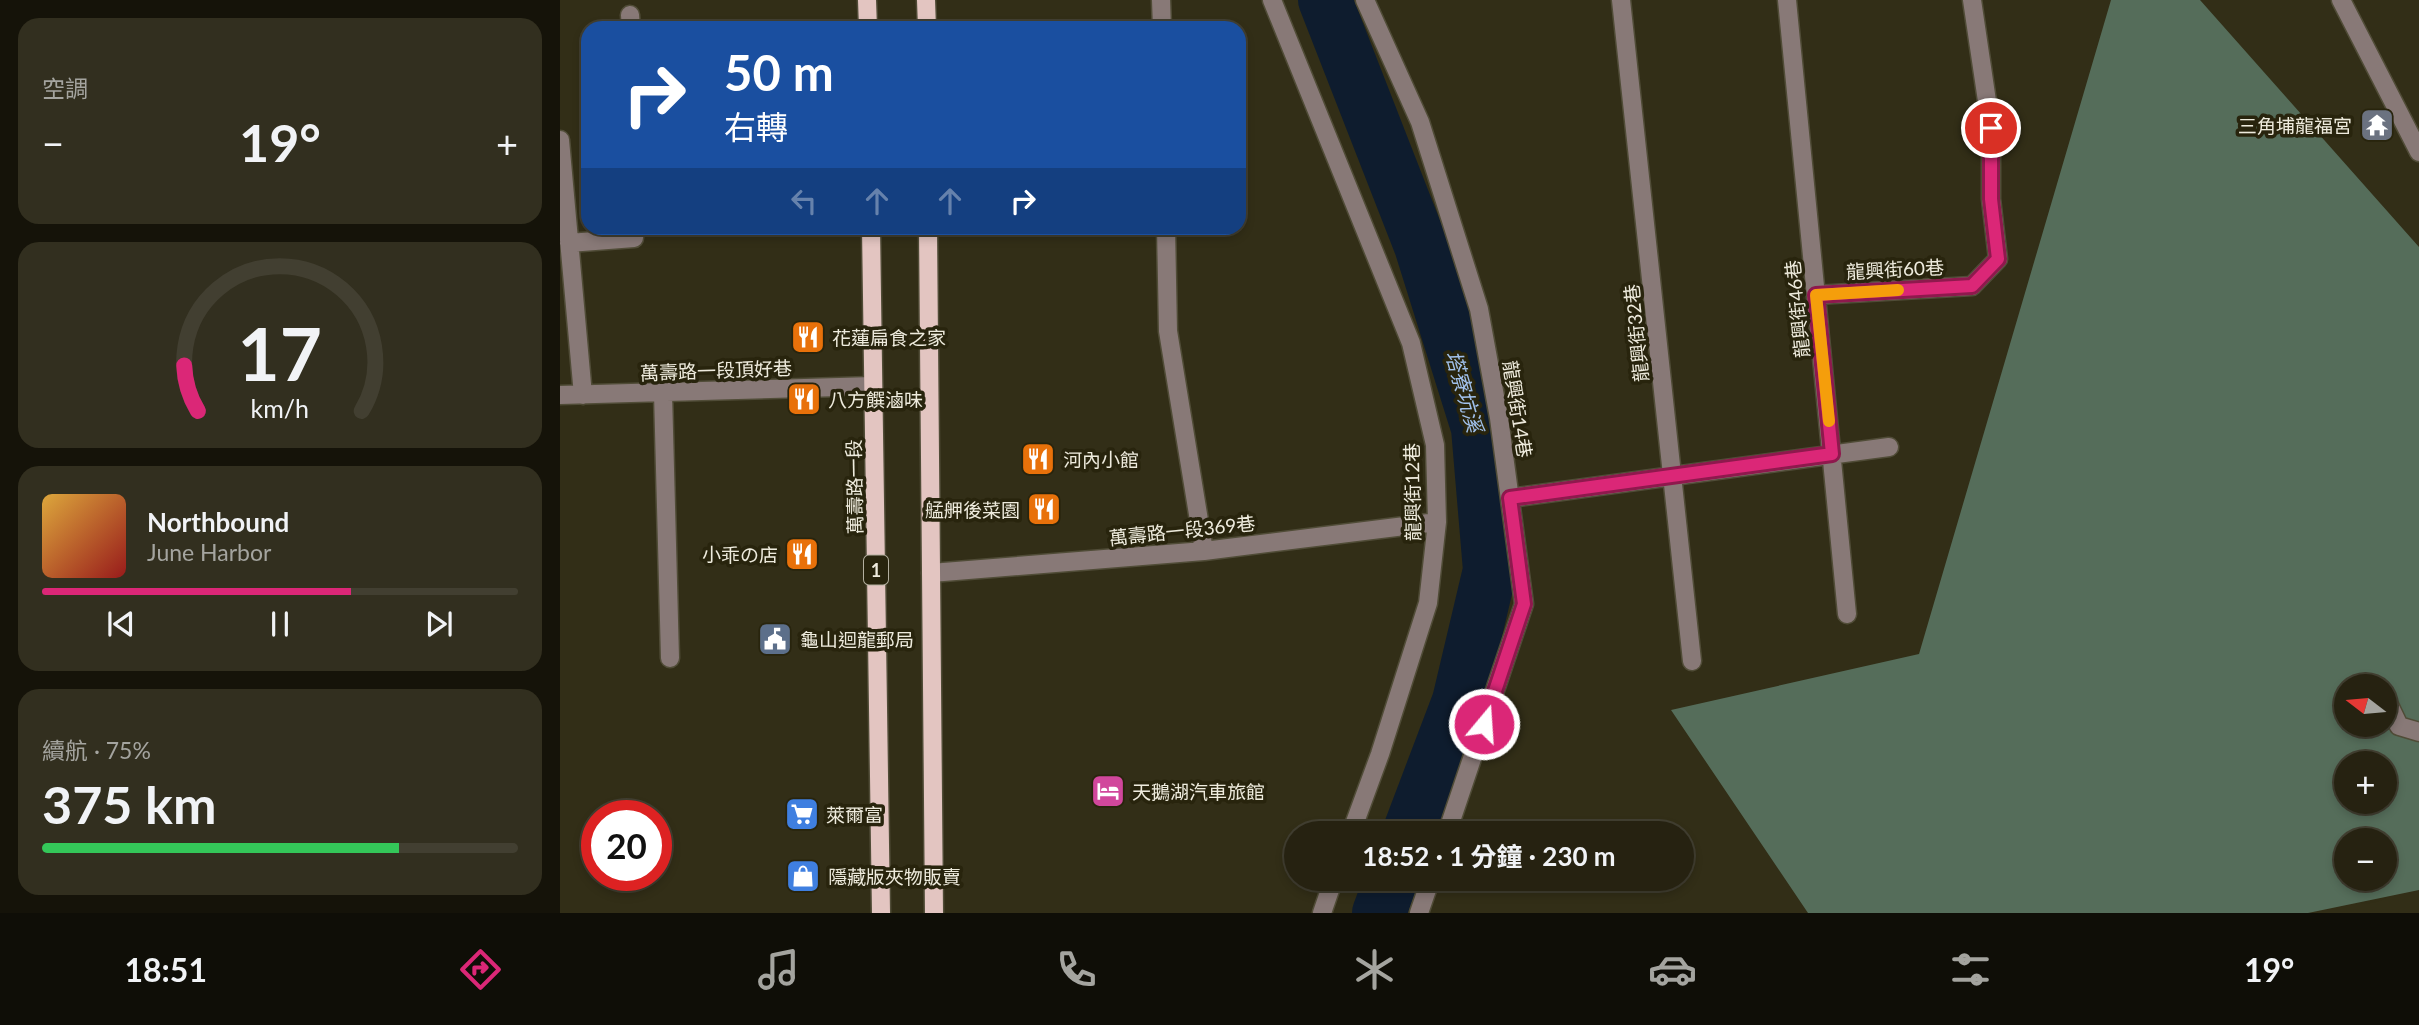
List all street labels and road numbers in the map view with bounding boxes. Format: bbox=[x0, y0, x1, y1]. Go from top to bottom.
street label: 龍興街60巷 bbox=[1845, 255, 1945, 283]
street label: 龍興街46巷 bbox=[1780, 259, 1814, 359]
street label: 龍興街32巷 bbox=[1619, 283, 1653, 383]
street label: 萬壽路一段頂好巷 bbox=[640, 356, 792, 384]
street label: 龍興街14巷 bbox=[1499, 359, 1537, 459]
street label: 萬壽路一段 bbox=[842, 439, 866, 535]
street label: 龍興街12巷 bbox=[1400, 443, 1424, 541]
street label: 萬壽路一段369巷 bbox=[1108, 511, 1256, 549]
road number: 1 bbox=[864, 556, 888, 584]

